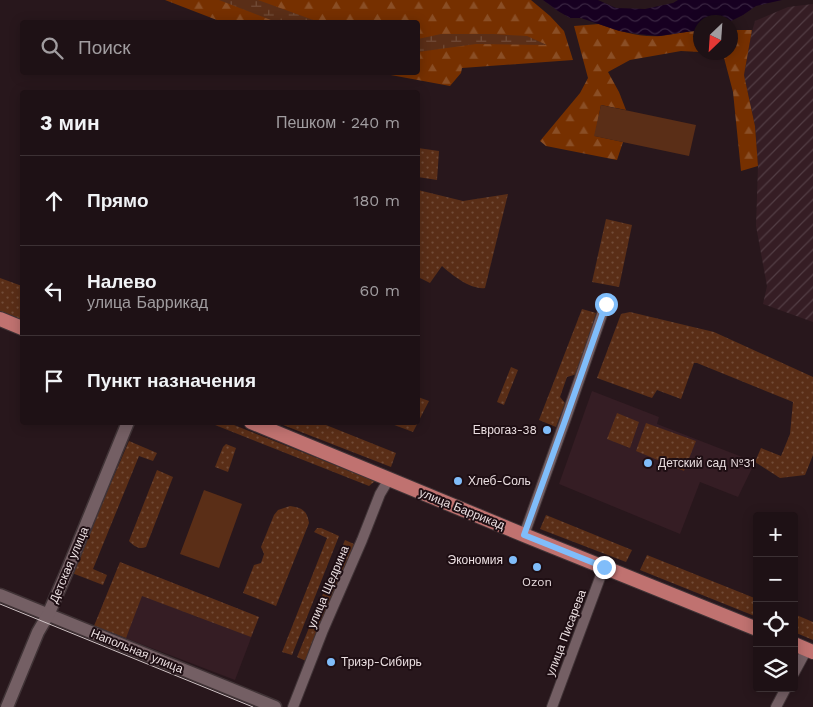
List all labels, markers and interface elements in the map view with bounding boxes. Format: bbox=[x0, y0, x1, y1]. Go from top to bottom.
north arrow bbox=[693, 15, 738, 60]
search box bbox=[20, 20, 420, 75]
icon: search bbox=[38, 34, 66, 62]
text: Поиск bbox=[78, 36, 131, 59]
text: 3 мин bbox=[40, 110, 100, 135]
text: Пешком · 240 m bbox=[276, 113, 400, 132]
icon: ahead bbox=[40, 187, 68, 215]
text: Прямо bbox=[87, 189, 149, 212]
text: 180 m bbox=[353, 191, 400, 210]
text: Налево bbox=[87, 270, 157, 293]
icon: left bbox=[40, 277, 68, 305]
text: 60 m bbox=[360, 281, 400, 300]
text: улица Баррикад bbox=[87, 293, 208, 312]
route start bbox=[595, 293, 618, 316]
icon: arrive bbox=[40, 367, 68, 395]
text: Пункт назначения bbox=[87, 369, 256, 392]
place label: Еврогаз-38 bbox=[473, 423, 537, 437]
marker: Еврогаз-38 bbox=[541, 424, 553, 436]
place label: Детский сад №31 bbox=[658, 456, 755, 470]
marker: Детский сад №31 bbox=[642, 457, 654, 469]
place label: Хлеб-Соль bbox=[468, 474, 531, 488]
marker: Хлеб-Соль bbox=[452, 475, 464, 487]
street label: улица Баррикад bbox=[417, 485, 507, 533]
map controls bbox=[753, 512, 798, 692]
button: + bbox=[753, 512, 798, 557]
street label: Детская улица bbox=[47, 524, 91, 605]
street label: улица Щедрина bbox=[304, 543, 352, 630]
place label: Экономия bbox=[448, 553, 503, 567]
marker: Экономия bbox=[507, 554, 519, 566]
route end bbox=[593, 556, 616, 579]
button: − bbox=[753, 557, 798, 602]
marker: Ozon bbox=[531, 561, 543, 573]
place label: Ozon bbox=[522, 575, 552, 589]
street label: улица Писарева bbox=[543, 588, 589, 678]
button: locate bbox=[753, 602, 798, 647]
street label: Напольная улица bbox=[89, 626, 186, 676]
button: layers bbox=[753, 647, 798, 692]
place label: Триэр-Сибирь bbox=[341, 655, 422, 669]
marker: Триэр-Сибирь bbox=[325, 656, 337, 668]

